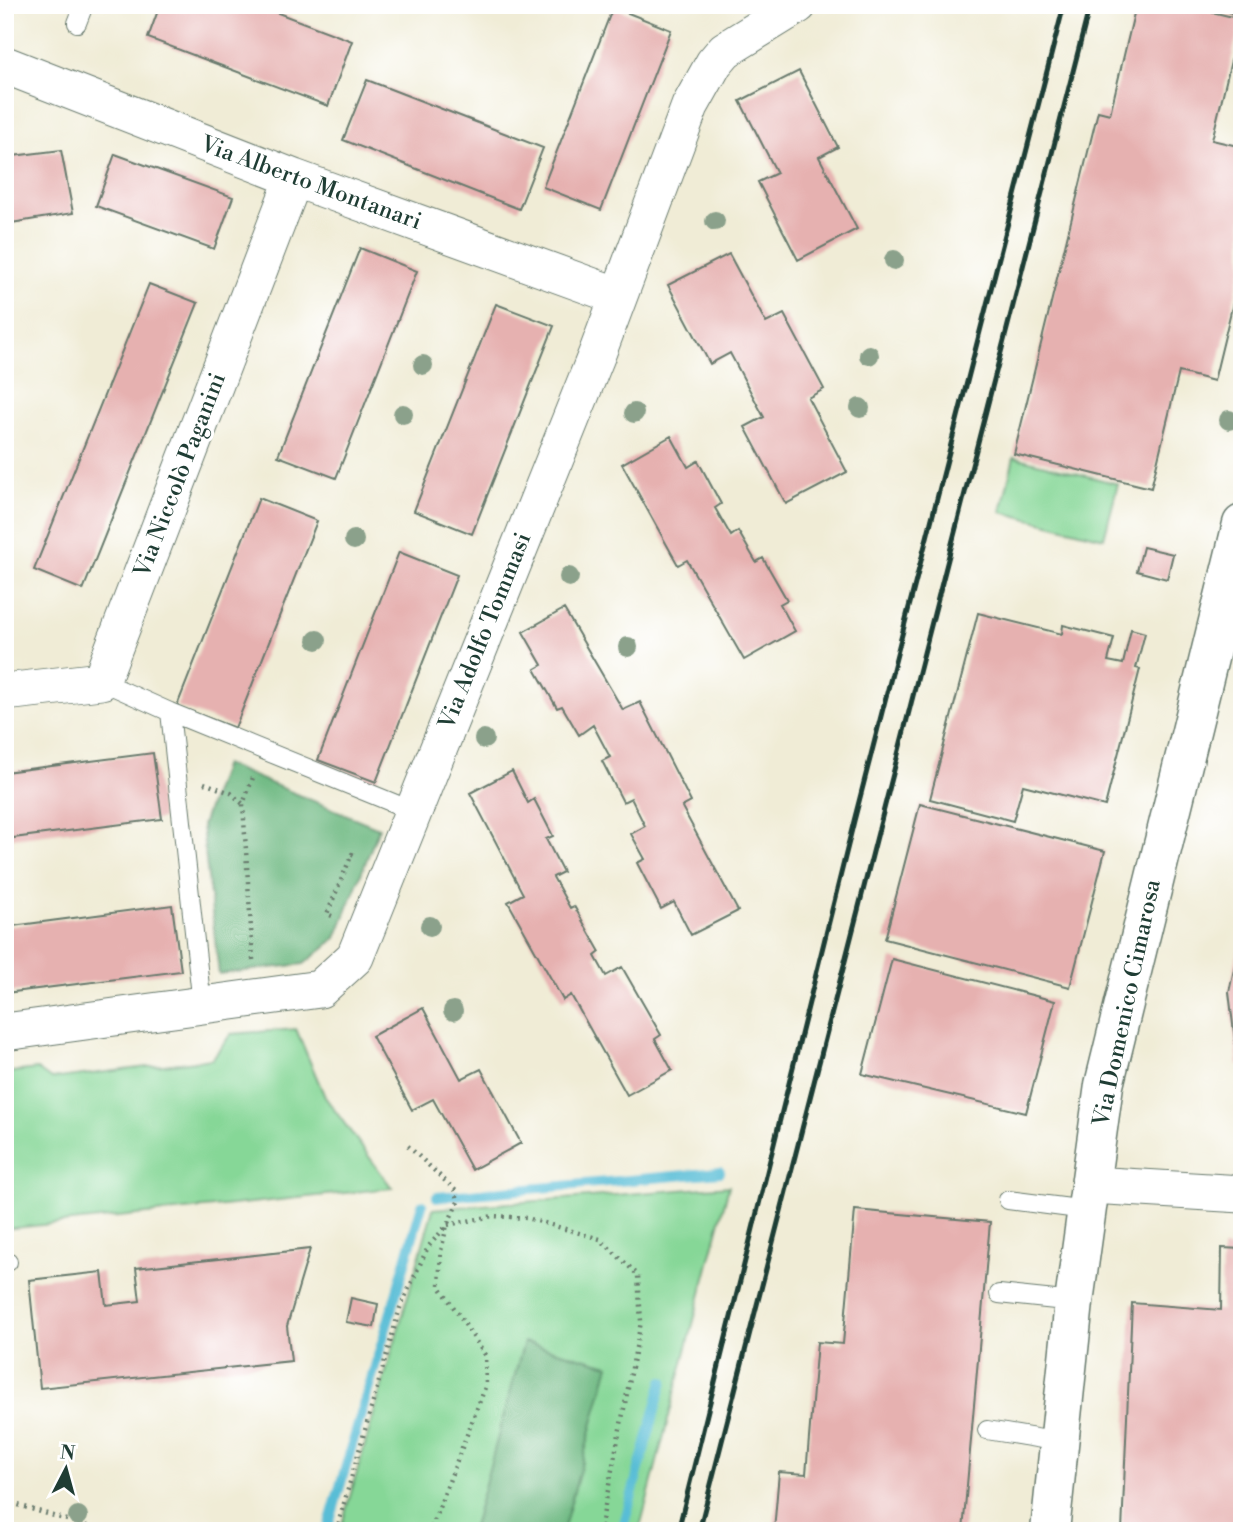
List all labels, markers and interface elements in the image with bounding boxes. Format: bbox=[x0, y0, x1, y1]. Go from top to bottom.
street label: Via Alberto Montanari bbox=[196, 130, 425, 236]
street label: Via Niccolò Paganini bbox=[128, 369, 232, 582]
street label: Via Adolfo Tommasi bbox=[432, 529, 537, 734]
street label: Via Domenico Cimarosa bbox=[1087, 877, 1167, 1130]
north arrow bbox=[32, 1434, 102, 1504]
text: N bbox=[59, 1440, 76, 1466]

